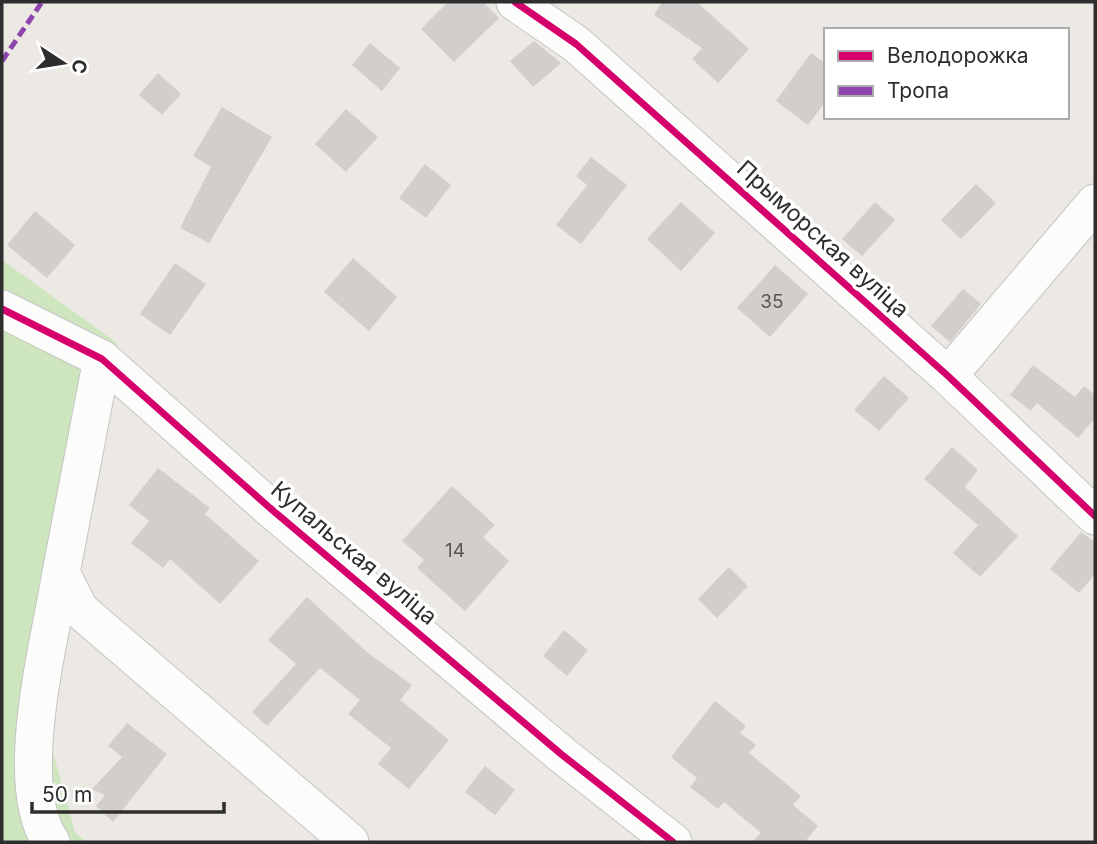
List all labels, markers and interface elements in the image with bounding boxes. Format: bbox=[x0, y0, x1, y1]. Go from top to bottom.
north arrow bbox=[28, 28, 98, 98]
legend bbox=[824, 28, 1069, 119]
text: Велодорожка bbox=[887, 43, 1029, 68]
text: С bbox=[66, 57, 92, 76]
text: Тропа bbox=[887, 78, 949, 103]
street label: Прыморская вуліца bbox=[731, 154, 915, 324]
house number: 35 bbox=[760, 290, 784, 313]
street label: Купальская вуліца bbox=[265, 475, 443, 631]
house number: 14 bbox=[445, 539, 465, 562]
scale bar bbox=[32, 770, 224, 814]
text: 50 m bbox=[42, 782, 92, 807]

